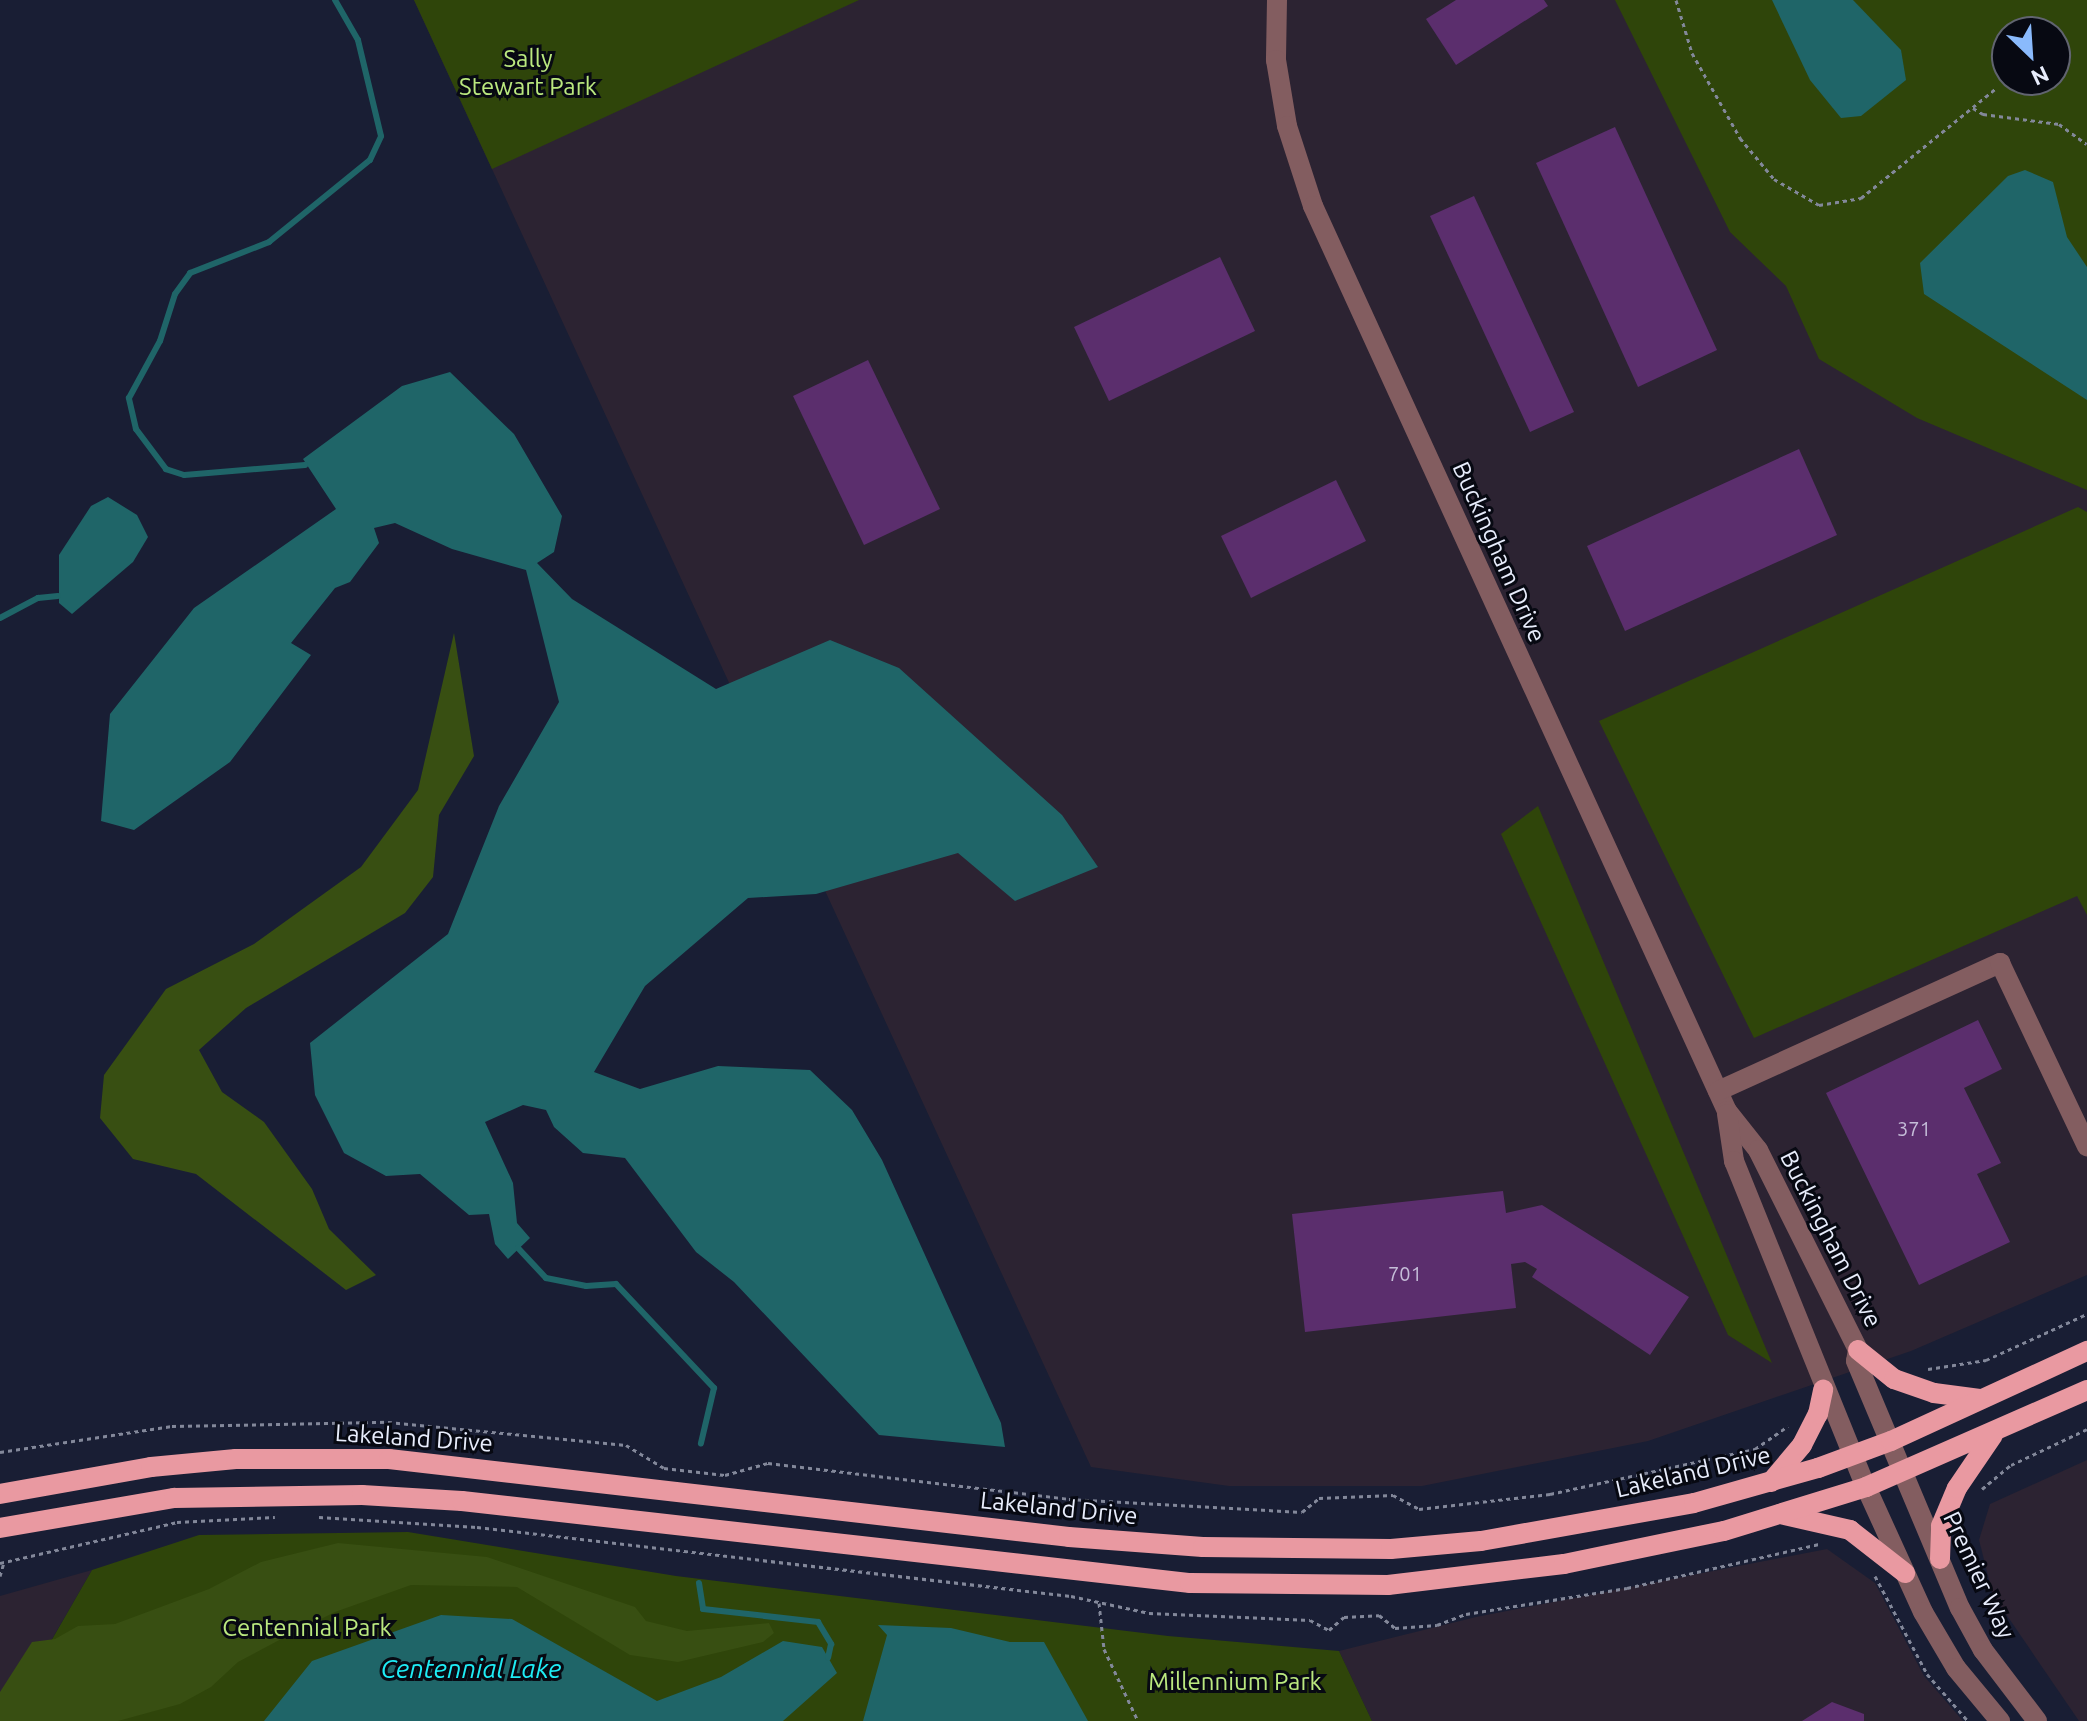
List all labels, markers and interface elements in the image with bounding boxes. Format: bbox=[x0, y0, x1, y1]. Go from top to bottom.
north arrow bbox=[1991, 16, 2071, 96]
park label: Sally Stewart Park bbox=[459, 45, 597, 101]
text: N bbox=[2028, 62, 2053, 91]
street label: Buckingham Drive bbox=[1446, 457, 1552, 647]
house number: 371 bbox=[1897, 1116, 1931, 1140]
street label: Buckingham Drive bbox=[1774, 1146, 1888, 1332]
house number: 701 bbox=[1388, 1261, 1422, 1285]
street label: Lakeland Drive bbox=[334, 1418, 494, 1458]
street label: Lakeland Drive bbox=[1613, 1440, 1773, 1504]
street label: Lakeland Drive bbox=[979, 1485, 1139, 1531]
street label: Premier Way bbox=[1937, 1507, 2021, 1643]
park label: Centennial Park bbox=[222, 1614, 392, 1642]
water label: Centennial Lake bbox=[381, 1653, 561, 1685]
park label: Millennium Park bbox=[1148, 1668, 1322, 1696]

